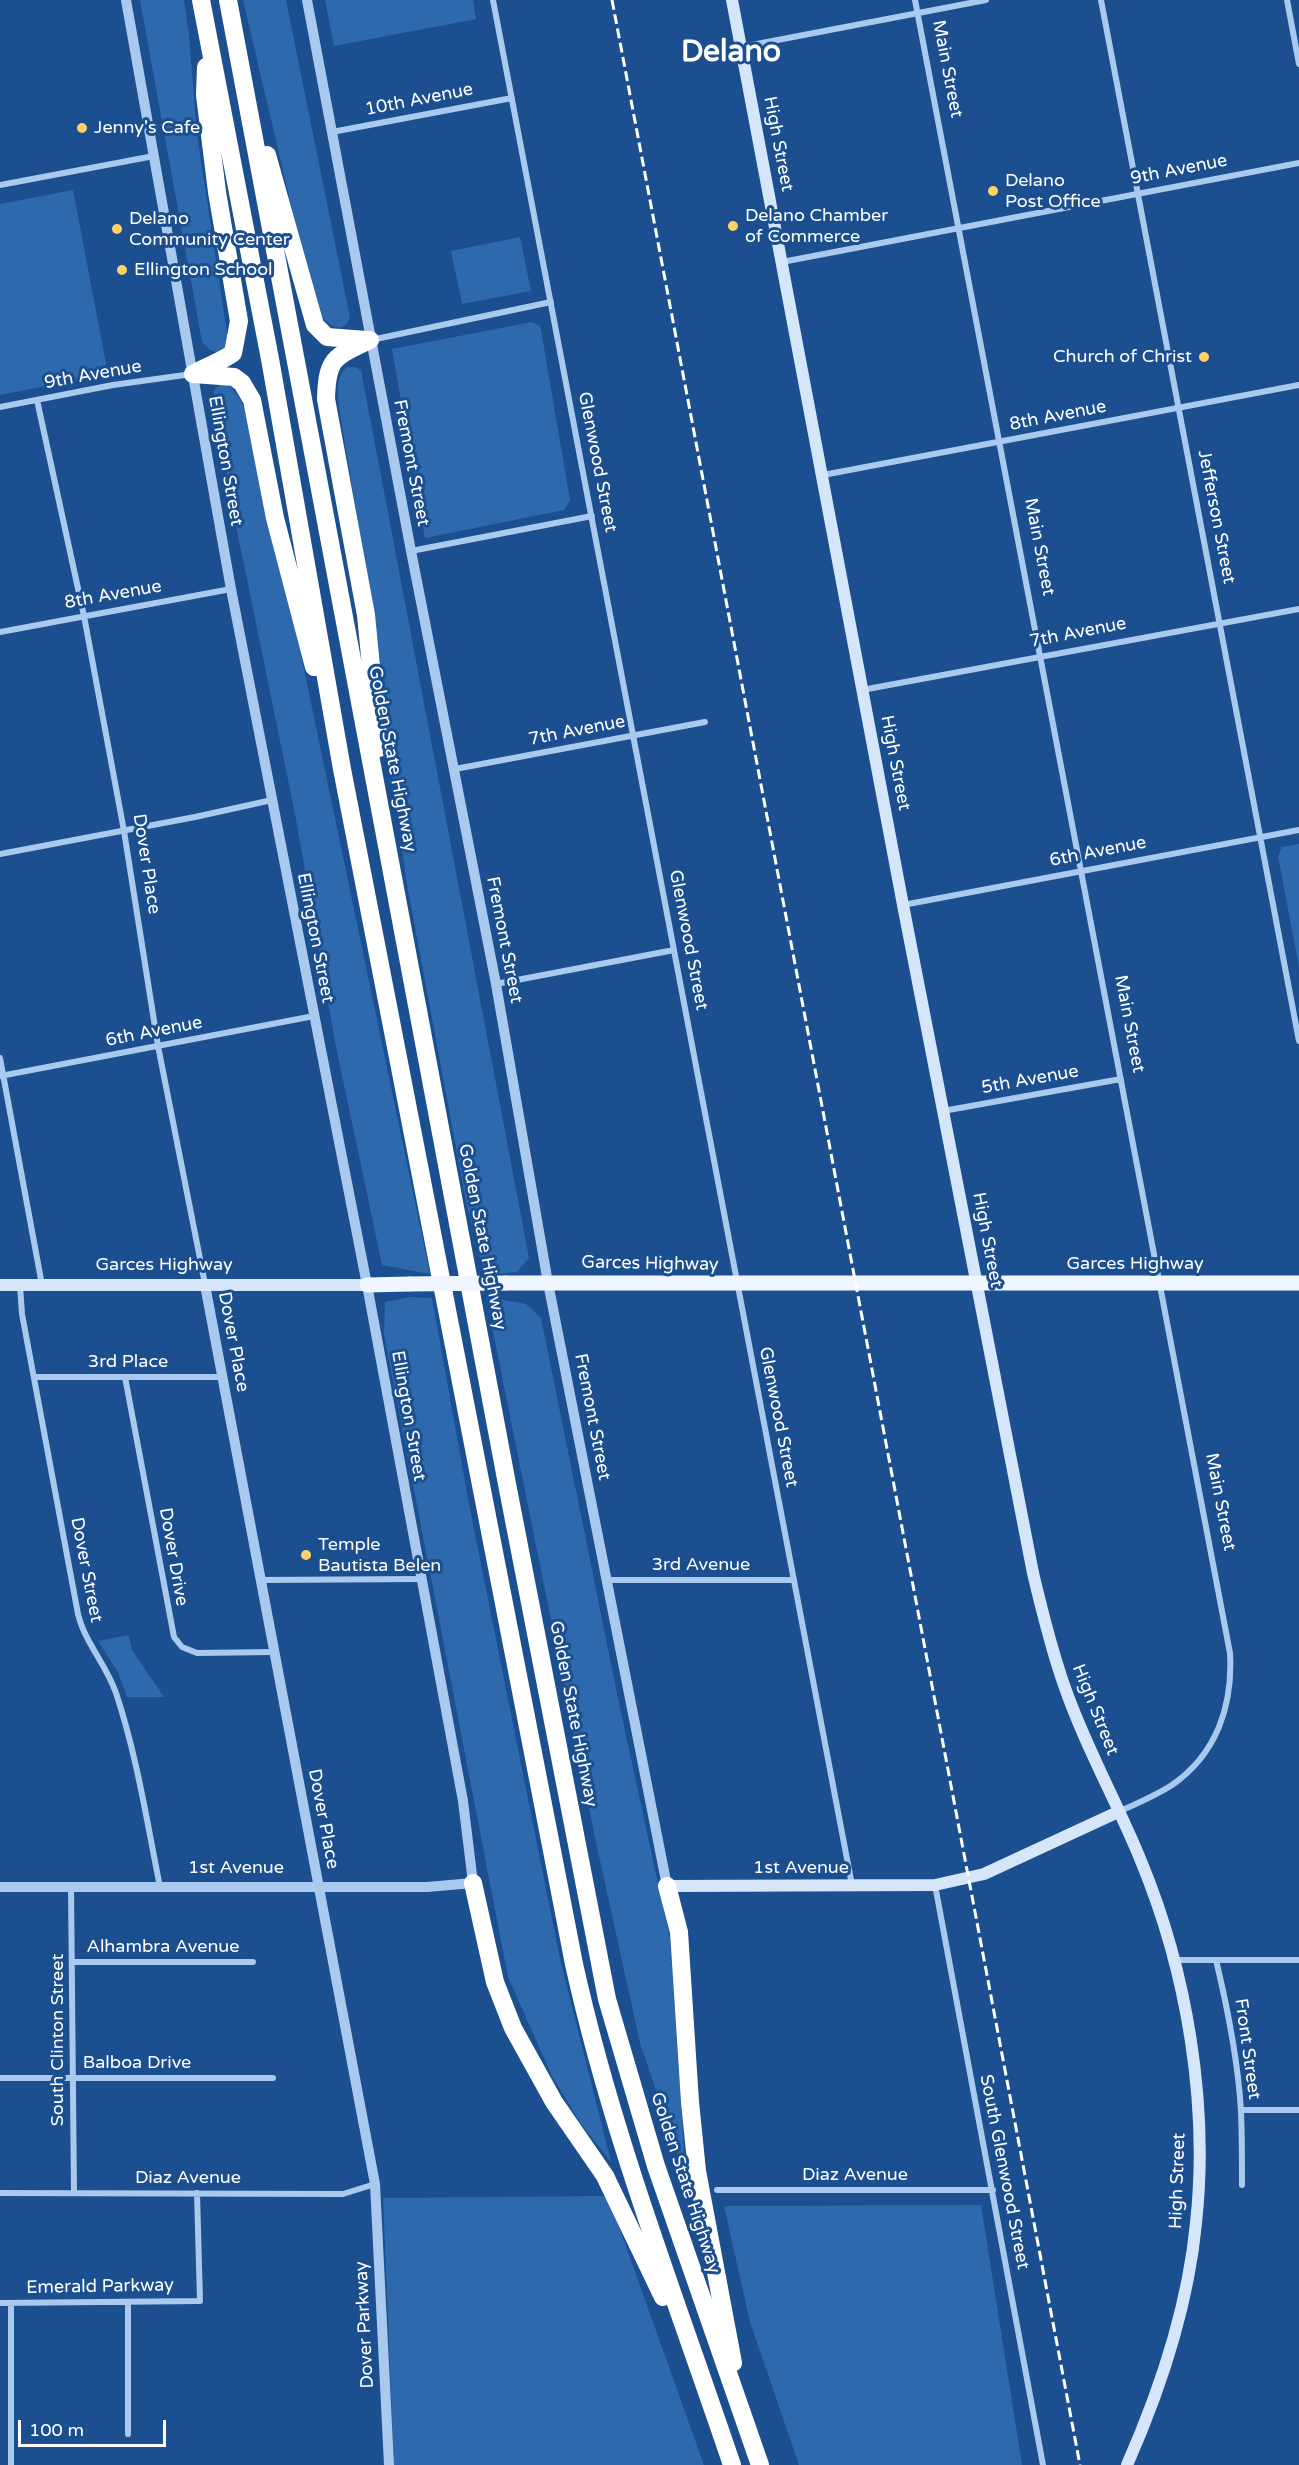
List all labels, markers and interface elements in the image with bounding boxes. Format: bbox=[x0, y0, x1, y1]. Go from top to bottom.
street label: Main Street bbox=[927, 18, 967, 120]
district label: Delano bbox=[681, 35, 781, 71]
street label: 10th Avenue bbox=[363, 79, 475, 121]
street label: High Street bbox=[758, 95, 798, 193]
place label: Jenny's Cafe bbox=[94, 117, 200, 139]
marker: Jenny's Cafe bbox=[75, 121, 89, 135]
street label: 9th Avenue bbox=[1129, 150, 1229, 190]
place label: Delano Post Office bbox=[1005, 170, 1101, 213]
marker: Delano Post Office bbox=[986, 184, 1000, 198]
place label: Delano Chamber of Commerce bbox=[745, 205, 888, 248]
place label: Delano Community Center bbox=[129, 208, 290, 250]
marker: Delano Chamber of Commerce bbox=[726, 219, 740, 233]
marker: Delano Community Center bbox=[110, 222, 124, 236]
place label: Ellington School bbox=[134, 259, 273, 281]
marker: Ellington School bbox=[115, 263, 129, 277]
place label: Church of Christ bbox=[1053, 346, 1192, 368]
marker: Church of Christ bbox=[1197, 350, 1211, 364]
street label: 9th Avenue bbox=[43, 356, 143, 394]
street label: Glenwood Street bbox=[573, 390, 621, 534]
street label: Ellington Street bbox=[203, 394, 247, 528]
street label: 8th Avenue bbox=[1008, 396, 1108, 436]
street label: Fremont Street bbox=[388, 398, 434, 528]
street label: Jefferson Street bbox=[1192, 448, 1240, 586]
street label: Main Street bbox=[1019, 496, 1059, 598]
street label: 8th Avenue bbox=[63, 576, 163, 614]
street label: 7th Avenue bbox=[1028, 613, 1128, 653]
street label: Golden State Highway bbox=[363, 664, 421, 854]
street label: 7th Avenue bbox=[527, 711, 627, 751]
street label: High Street bbox=[875, 714, 915, 812]
street label: Dover Place bbox=[127, 812, 165, 916]
street label: 6th Avenue bbox=[1048, 832, 1148, 872]
street label: Glenwood Street bbox=[664, 868, 712, 1012]
street label: Ellington Street bbox=[292, 871, 338, 1005]
street label: Fremont Street bbox=[481, 875, 527, 1005]
street label: Main Street bbox=[1109, 973, 1149, 1075]
street label: 6th Avenue bbox=[104, 1012, 204, 1052]
street label: 5th Avenue bbox=[980, 1061, 1080, 1099]
street label: Golden State Highway bbox=[453, 1142, 511, 1332]
street label: High Street bbox=[967, 1191, 1007, 1289]
street label: Garces Highway bbox=[581, 1252, 719, 1276]
street label: Garces Highway bbox=[1066, 1253, 1204, 1275]
street label: Garces Highway bbox=[95, 1254, 233, 1276]
street label: Dover Place bbox=[213, 1290, 253, 1394]
street label: Glenwood Street bbox=[754, 1345, 802, 1489]
street label: Ellington Street bbox=[386, 1349, 430, 1483]
street label: 3rd Place bbox=[88, 1351, 168, 1373]
street label: Fremont Street bbox=[569, 1352, 615, 1482]
street label: Main Street bbox=[1200, 1451, 1240, 1553]
street label: Dover Drive bbox=[154, 1506, 192, 1608]
street label: Dover Street bbox=[65, 1516, 107, 1624]
place label: Temple Bautista Belen bbox=[318, 1534, 441, 1576]
marker: Temple Bautista Belen bbox=[299, 1548, 313, 1562]
street label: 3rd Avenue bbox=[652, 1554, 750, 1576]
street label: Golden State Highway bbox=[544, 1619, 602, 1809]
street label: High Street bbox=[1067, 1661, 1123, 1759]
street label: Dover Place bbox=[303, 1767, 343, 1871]
street label: 1st Avenue bbox=[188, 1857, 284, 1879]
street label: 1st Avenue bbox=[753, 1857, 849, 1879]
street label: Alhambra Avenue bbox=[87, 1936, 239, 1958]
street label: South Clinton Street bbox=[47, 1954, 69, 2126]
street label: Front Street bbox=[1229, 1997, 1265, 2101]
street label: Balboa Drive bbox=[83, 2052, 191, 2074]
street label: South Glenwood Street bbox=[974, 2073, 1034, 2271]
street label: Golden State Highway bbox=[646, 2090, 724, 2276]
street label: High Street bbox=[1166, 2132, 1190, 2230]
street label: Diaz Avenue bbox=[802, 2164, 908, 2186]
street label: Diaz Avenue bbox=[135, 2167, 241, 2189]
street label: Dover Parkway bbox=[351, 2261, 379, 2389]
street label: Emerald Parkway bbox=[26, 2275, 174, 2299]
scale bar bbox=[21, 2408, 170, 2446]
text: 100 m bbox=[29, 2419, 84, 2441]

